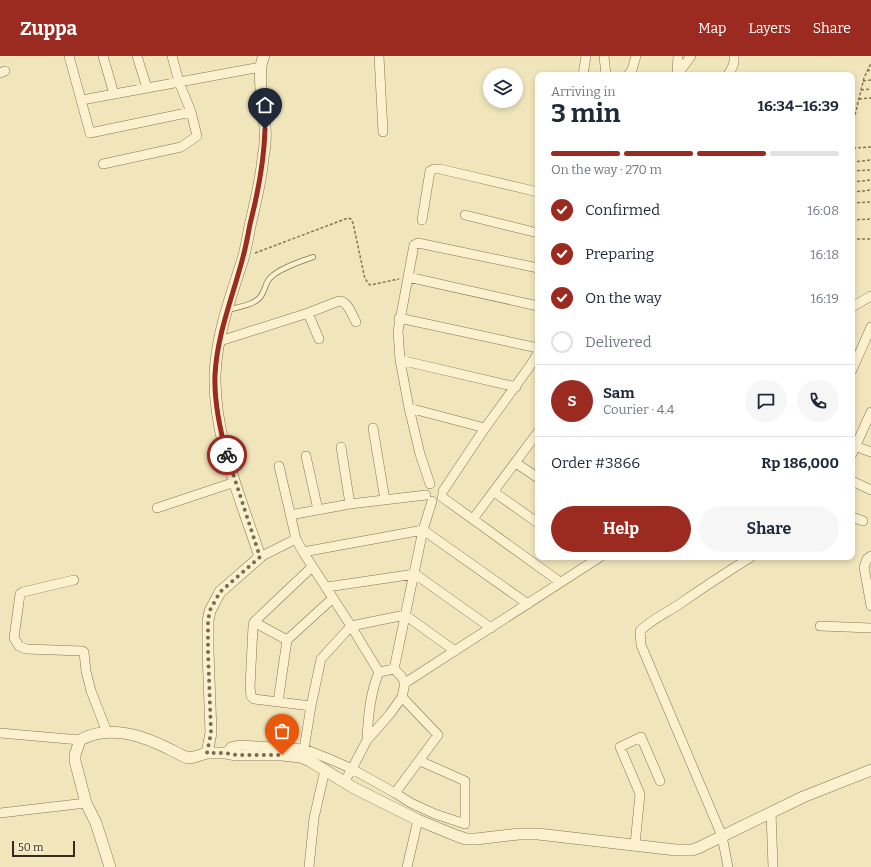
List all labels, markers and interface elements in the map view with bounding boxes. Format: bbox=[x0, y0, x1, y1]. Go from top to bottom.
text: Zuppa bbox=[20, 17, 77, 40]
text: Map bbox=[698, 20, 726, 37]
text: Layers bbox=[748, 20, 791, 37]
text: Share bbox=[813, 20, 851, 37]
map controls bbox=[483, 68, 523, 108]
button: layers bbox=[483, 68, 523, 108]
text: Arriving in bbox=[551, 84, 616, 99]
pin bbox=[248, 88, 282, 129]
icon: home bbox=[254, 94, 276, 116]
text: 16:34–16:39 bbox=[757, 97, 839, 115]
text: 3 min bbox=[551, 98, 620, 129]
text: On the way · 270 m bbox=[551, 162, 662, 177]
icon: check bbox=[551, 199, 573, 221]
text: Confirmed bbox=[585, 201, 660, 219]
text: 16:08 bbox=[807, 203, 839, 218]
icon: check bbox=[551, 243, 573, 265]
text: Preparing bbox=[585, 245, 654, 263]
text: 16:18 bbox=[810, 247, 839, 262]
icon: check bbox=[551, 287, 573, 309]
text: On the way bbox=[585, 289, 662, 307]
text: 16:19 bbox=[810, 291, 839, 306]
text: Delivered bbox=[585, 333, 652, 351]
button: chat bbox=[745, 380, 787, 422]
button: phone bbox=[797, 380, 839, 422]
text: Sam bbox=[603, 384, 635, 402]
text: S bbox=[567, 392, 577, 410]
text: Courier · 4.4 bbox=[603, 402, 674, 417]
courier bbox=[207, 435, 247, 475]
icon: bike bbox=[216, 444, 238, 466]
text: Order #3866 bbox=[551, 454, 640, 472]
text: Rp 186,000 bbox=[761, 454, 839, 472]
button: Help bbox=[551, 506, 691, 552]
button: Share bbox=[699, 506, 839, 552]
pin bbox=[265, 714, 299, 755]
icon: bag bbox=[271, 720, 293, 742]
scale bar bbox=[12, 839, 75, 858]
text: 50 m bbox=[18, 841, 44, 854]

